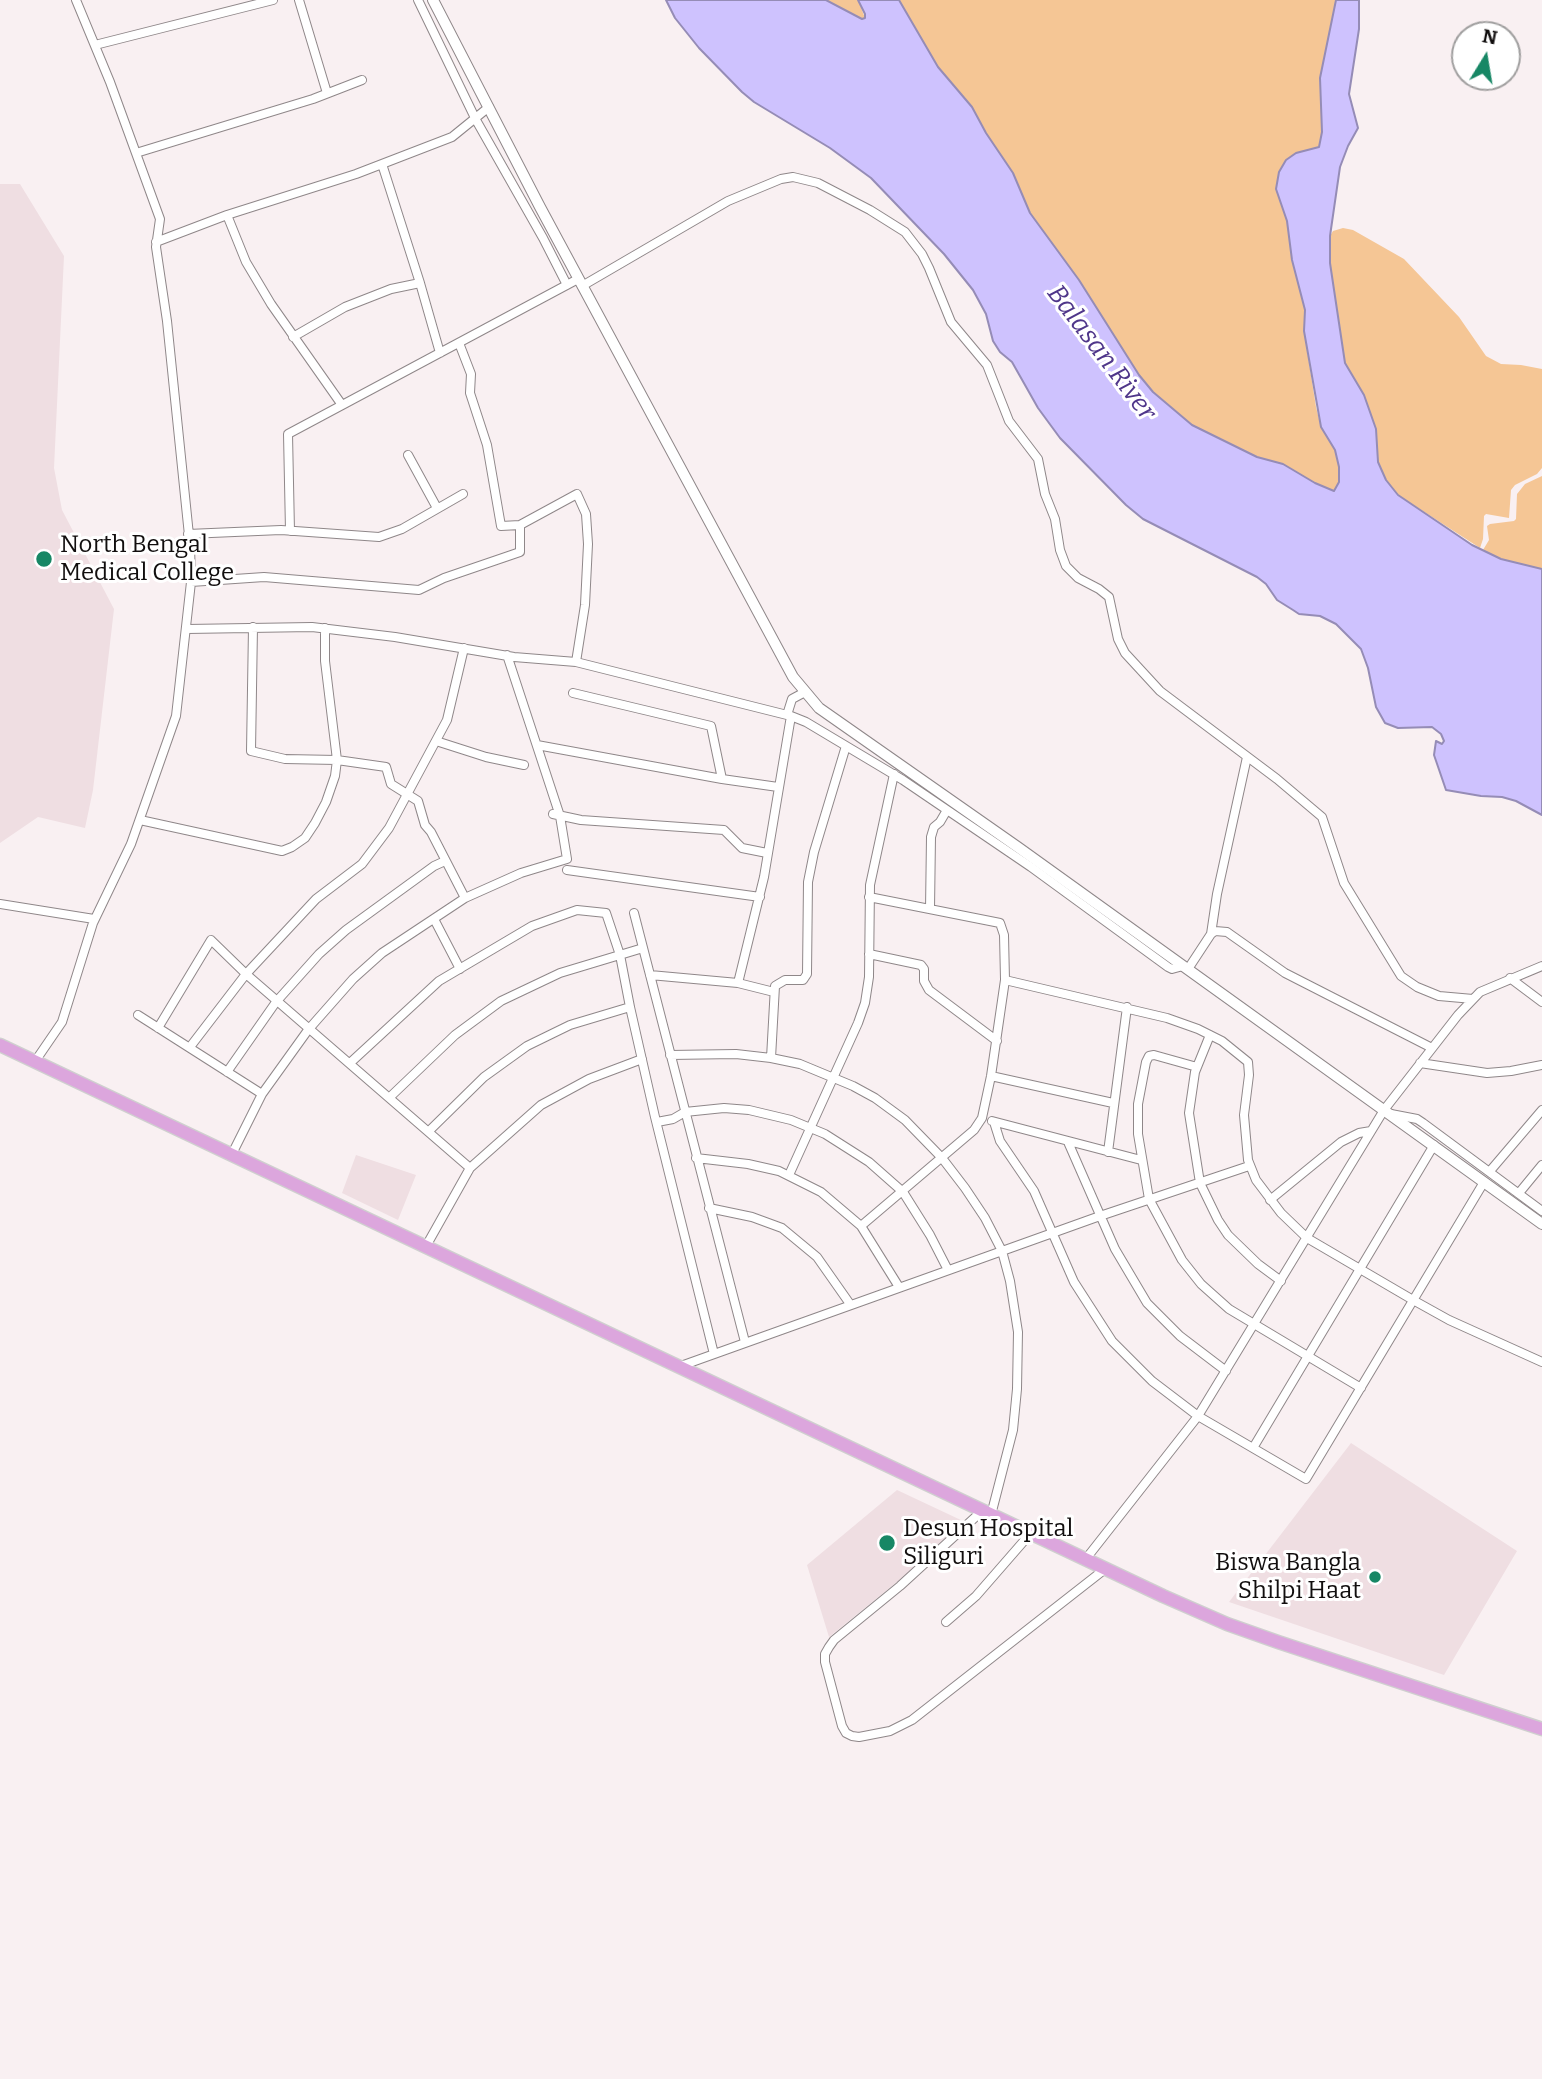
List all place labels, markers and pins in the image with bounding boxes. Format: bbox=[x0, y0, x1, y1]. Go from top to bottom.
place label: North Bengal Medical College bbox=[60, 531, 234, 587]
marker: North Bengal Medical College bbox=[34, 549, 54, 569]
place label: Desun Hospital Siliguri bbox=[903, 1515, 1073, 1571]
marker: Desun Hospital Siliguri bbox=[877, 1533, 897, 1553]
place label: Biswa Bangla Shilpi Haat bbox=[1215, 1549, 1361, 1605]
marker: Biswa Bangla Shilpi Haat bbox=[1367, 1569, 1383, 1585]

